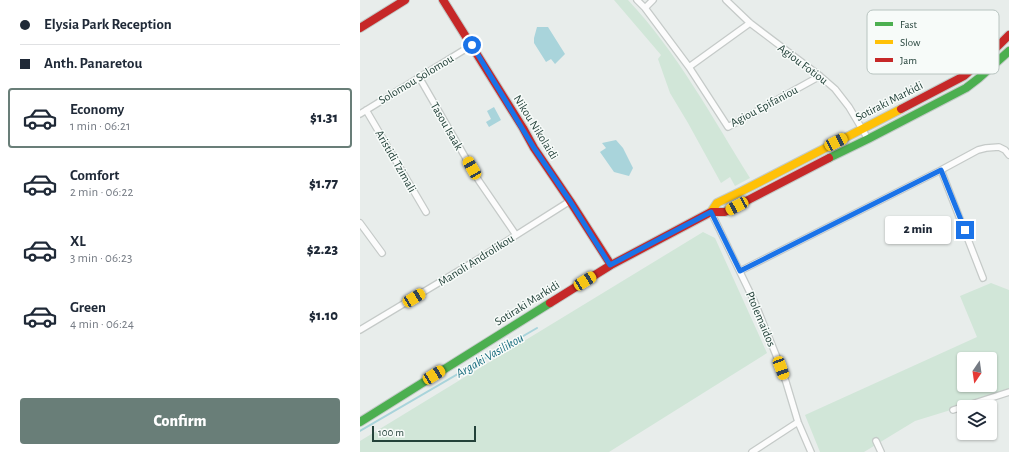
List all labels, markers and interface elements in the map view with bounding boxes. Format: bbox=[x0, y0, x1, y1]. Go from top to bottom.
legend bbox=[867, 10, 999, 74]
text: Elysia Park Reception bbox=[44, 17, 172, 32]
text: Fast bbox=[900, 19, 918, 30]
route start bbox=[463, 36, 481, 54]
text: Slow bbox=[900, 37, 921, 48]
street label: Agiou Fotiou bbox=[776, 41, 830, 87]
street label: Solomou Solomou bbox=[376, 52, 456, 106]
text: Jam bbox=[900, 55, 917, 66]
text: Anth. Panaretou bbox=[44, 56, 142, 71]
street label: Sotiraki Markidi bbox=[853, 79, 925, 123]
street label: Agiou Epifaniou bbox=[728, 83, 800, 129]
street label: Nikou Nikolaidi bbox=[512, 93, 560, 161]
icon: car bbox=[22, 100, 58, 136]
street label: Tasou Isaak bbox=[429, 100, 466, 152]
text: Economy bbox=[70, 102, 124, 117]
text: $1.31 bbox=[310, 110, 338, 125]
text: 1 min · 06:21 bbox=[70, 120, 130, 133]
street label: Aristidi Tzimali bbox=[373, 128, 419, 194]
car bbox=[823, 131, 849, 153]
car bbox=[461, 155, 483, 181]
icon: car bbox=[22, 166, 58, 202]
text: Comfort bbox=[70, 168, 119, 183]
text: $1.77 bbox=[309, 176, 338, 191]
text: 2 min · 06:22 bbox=[70, 186, 133, 199]
car bbox=[724, 195, 750, 217]
callout: 2 min bbox=[885, 216, 951, 244]
route end bbox=[956, 221, 974, 239]
text: 2 min bbox=[903, 223, 933, 236]
icon: car bbox=[22, 232, 58, 268]
street label: Manoli Androlikou bbox=[436, 232, 516, 288]
text: XL bbox=[70, 234, 86, 249]
text: $2.23 bbox=[307, 242, 338, 257]
text: 3 min · 06:23 bbox=[70, 252, 132, 265]
car bbox=[572, 270, 598, 292]
street label: Sotiraki Markidi bbox=[492, 278, 562, 328]
car bbox=[401, 287, 427, 309]
street label: Ptolemaidos bbox=[744, 290, 778, 348]
icon: car bbox=[22, 298, 58, 334]
text: Green bbox=[70, 300, 106, 315]
text: $1.10 bbox=[309, 308, 338, 323]
text: 4 min · 06:24 bbox=[70, 318, 134, 331]
water label: Argaki Vasilikou bbox=[453, 331, 526, 381]
north arrow bbox=[957, 352, 997, 392]
map controls bbox=[957, 352, 997, 440]
car bbox=[771, 355, 791, 381]
car bbox=[421, 364, 447, 386]
button: Confirm bbox=[20, 398, 340, 444]
button: layers bbox=[957, 400, 997, 440]
scale bar bbox=[372, 424, 476, 443]
text: 100 m bbox=[378, 427, 404, 438]

